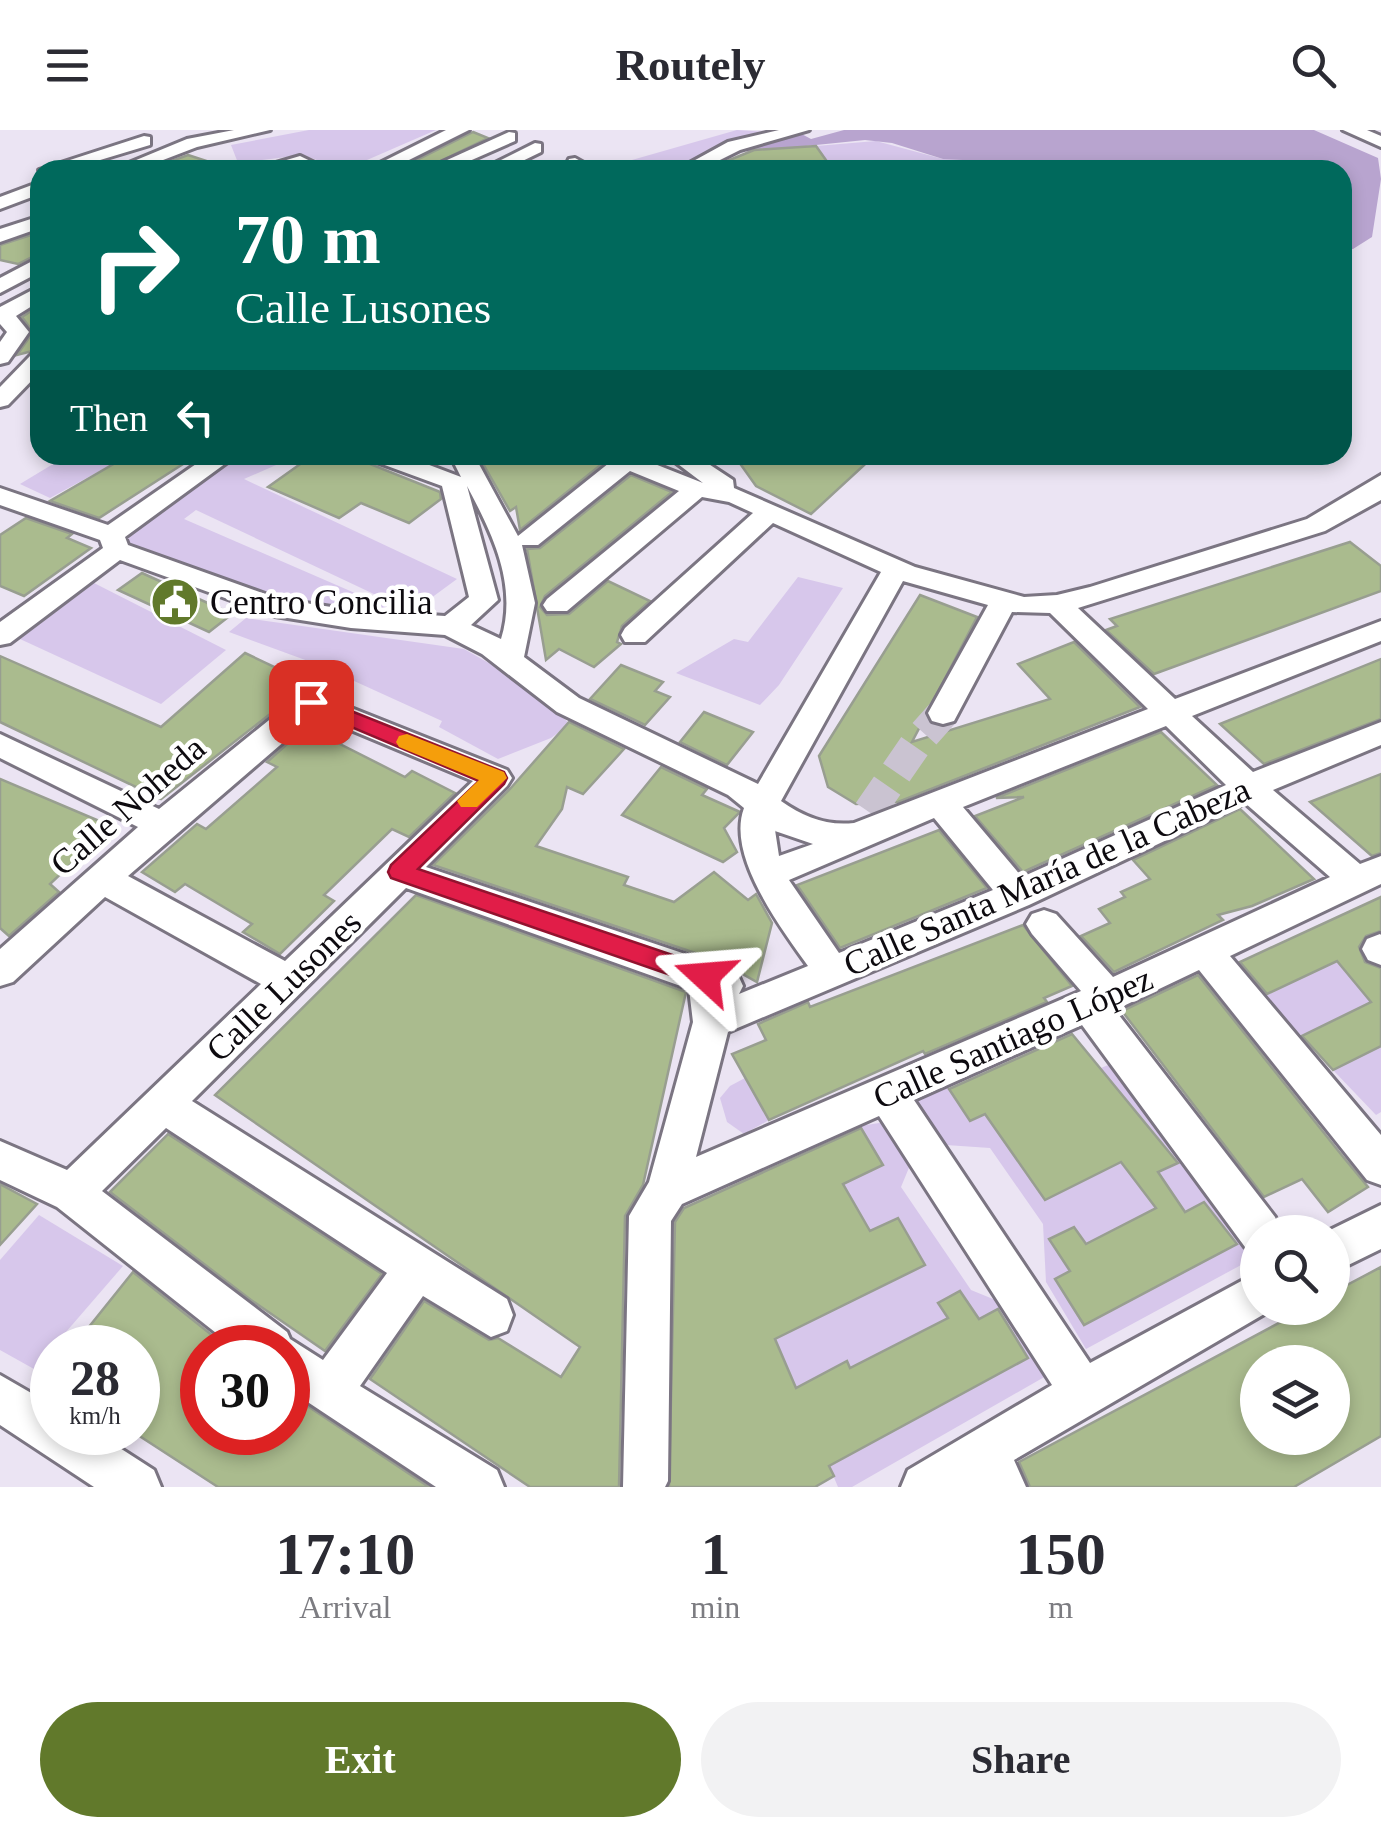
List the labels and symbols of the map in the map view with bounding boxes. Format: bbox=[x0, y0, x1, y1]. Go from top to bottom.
public building icon: Centro Concilia bbox=[149, 576, 201, 628]
place label: Centro Concilia bbox=[210, 583, 433, 622]
pin bbox=[269, 660, 354, 745]
street label: Calle Noheda bbox=[43, 728, 213, 884]
street label: Calle Santa María de la Cabeza bbox=[838, 769, 1256, 984]
street label: Calle Lusones bbox=[199, 903, 369, 1069]
position arrow bbox=[653, 924, 757, 1028]
street label: Calle Santiago López bbox=[867, 959, 1159, 1117]
speed limit sign: 30 bbox=[180, 1325, 310, 1455]

